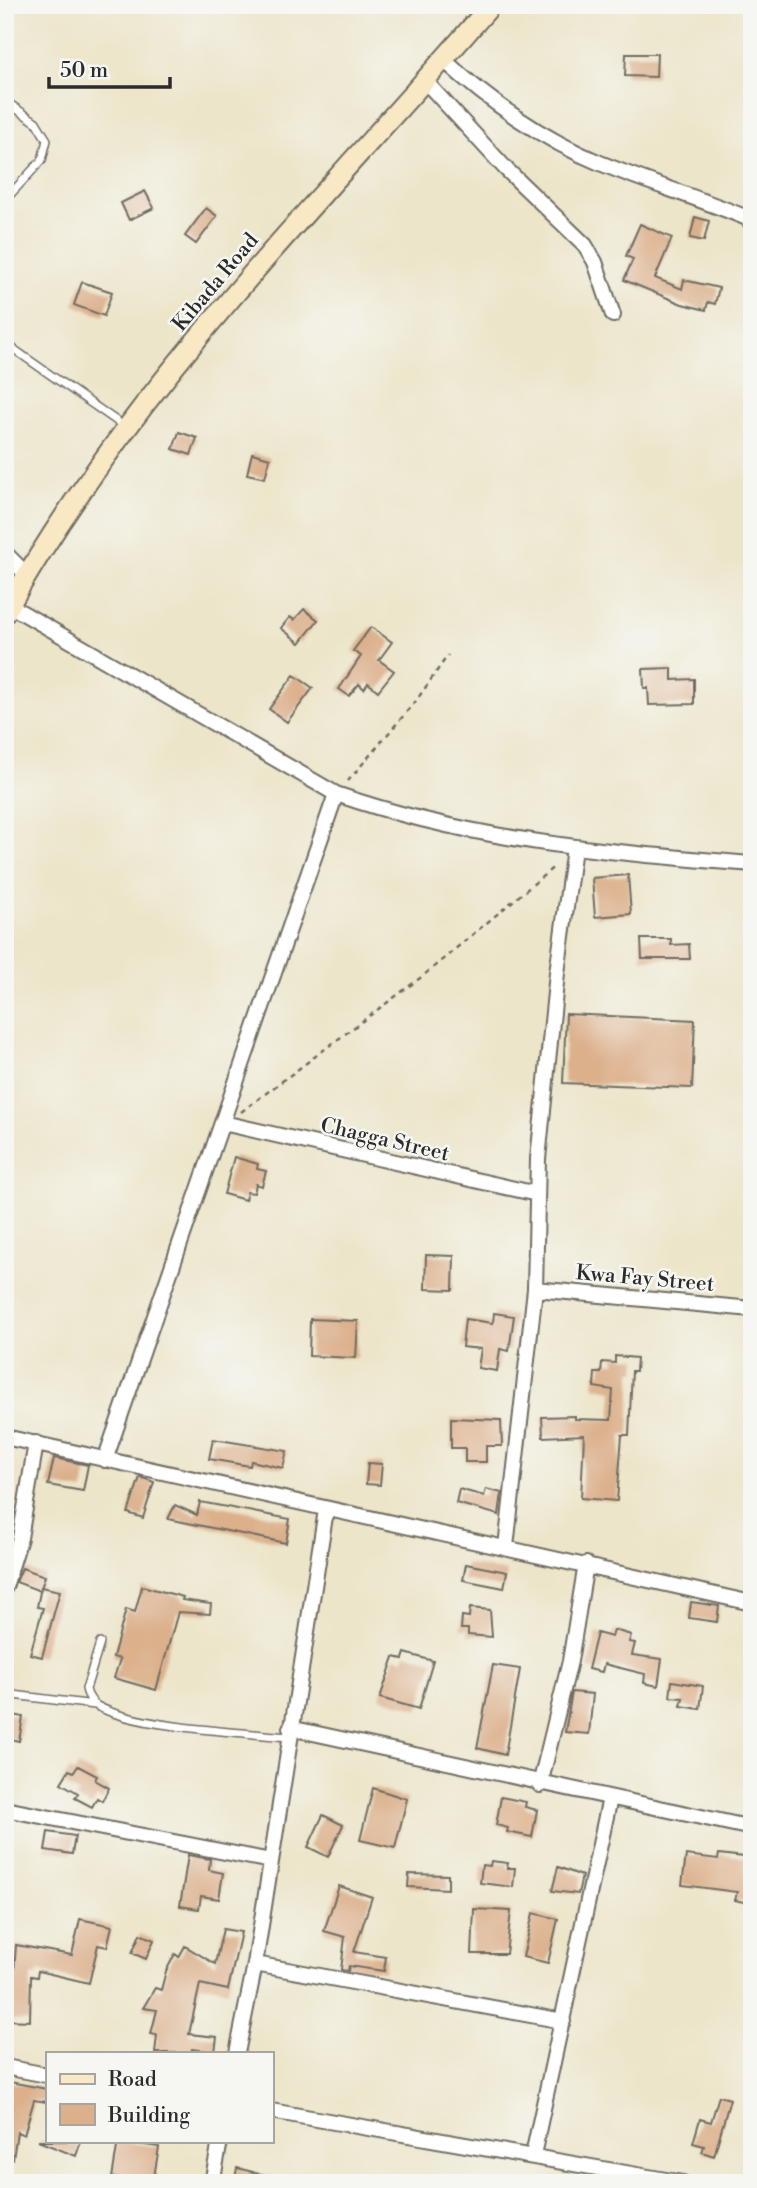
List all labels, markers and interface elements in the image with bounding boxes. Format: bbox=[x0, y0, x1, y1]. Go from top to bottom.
scale bar bbox=[49, 46, 170, 90]
text: 50 m bbox=[60, 58, 108, 84]
street label: Kibada Road bbox=[167, 228, 264, 337]
street label: Chagga Street bbox=[318, 1113, 452, 1168]
street label: Kwa Fay Street bbox=[575, 1260, 716, 1298]
legend bbox=[46, 2052, 273, 2142]
text: Road bbox=[108, 2067, 157, 2093]
text: Building bbox=[107, 2103, 190, 2129]

